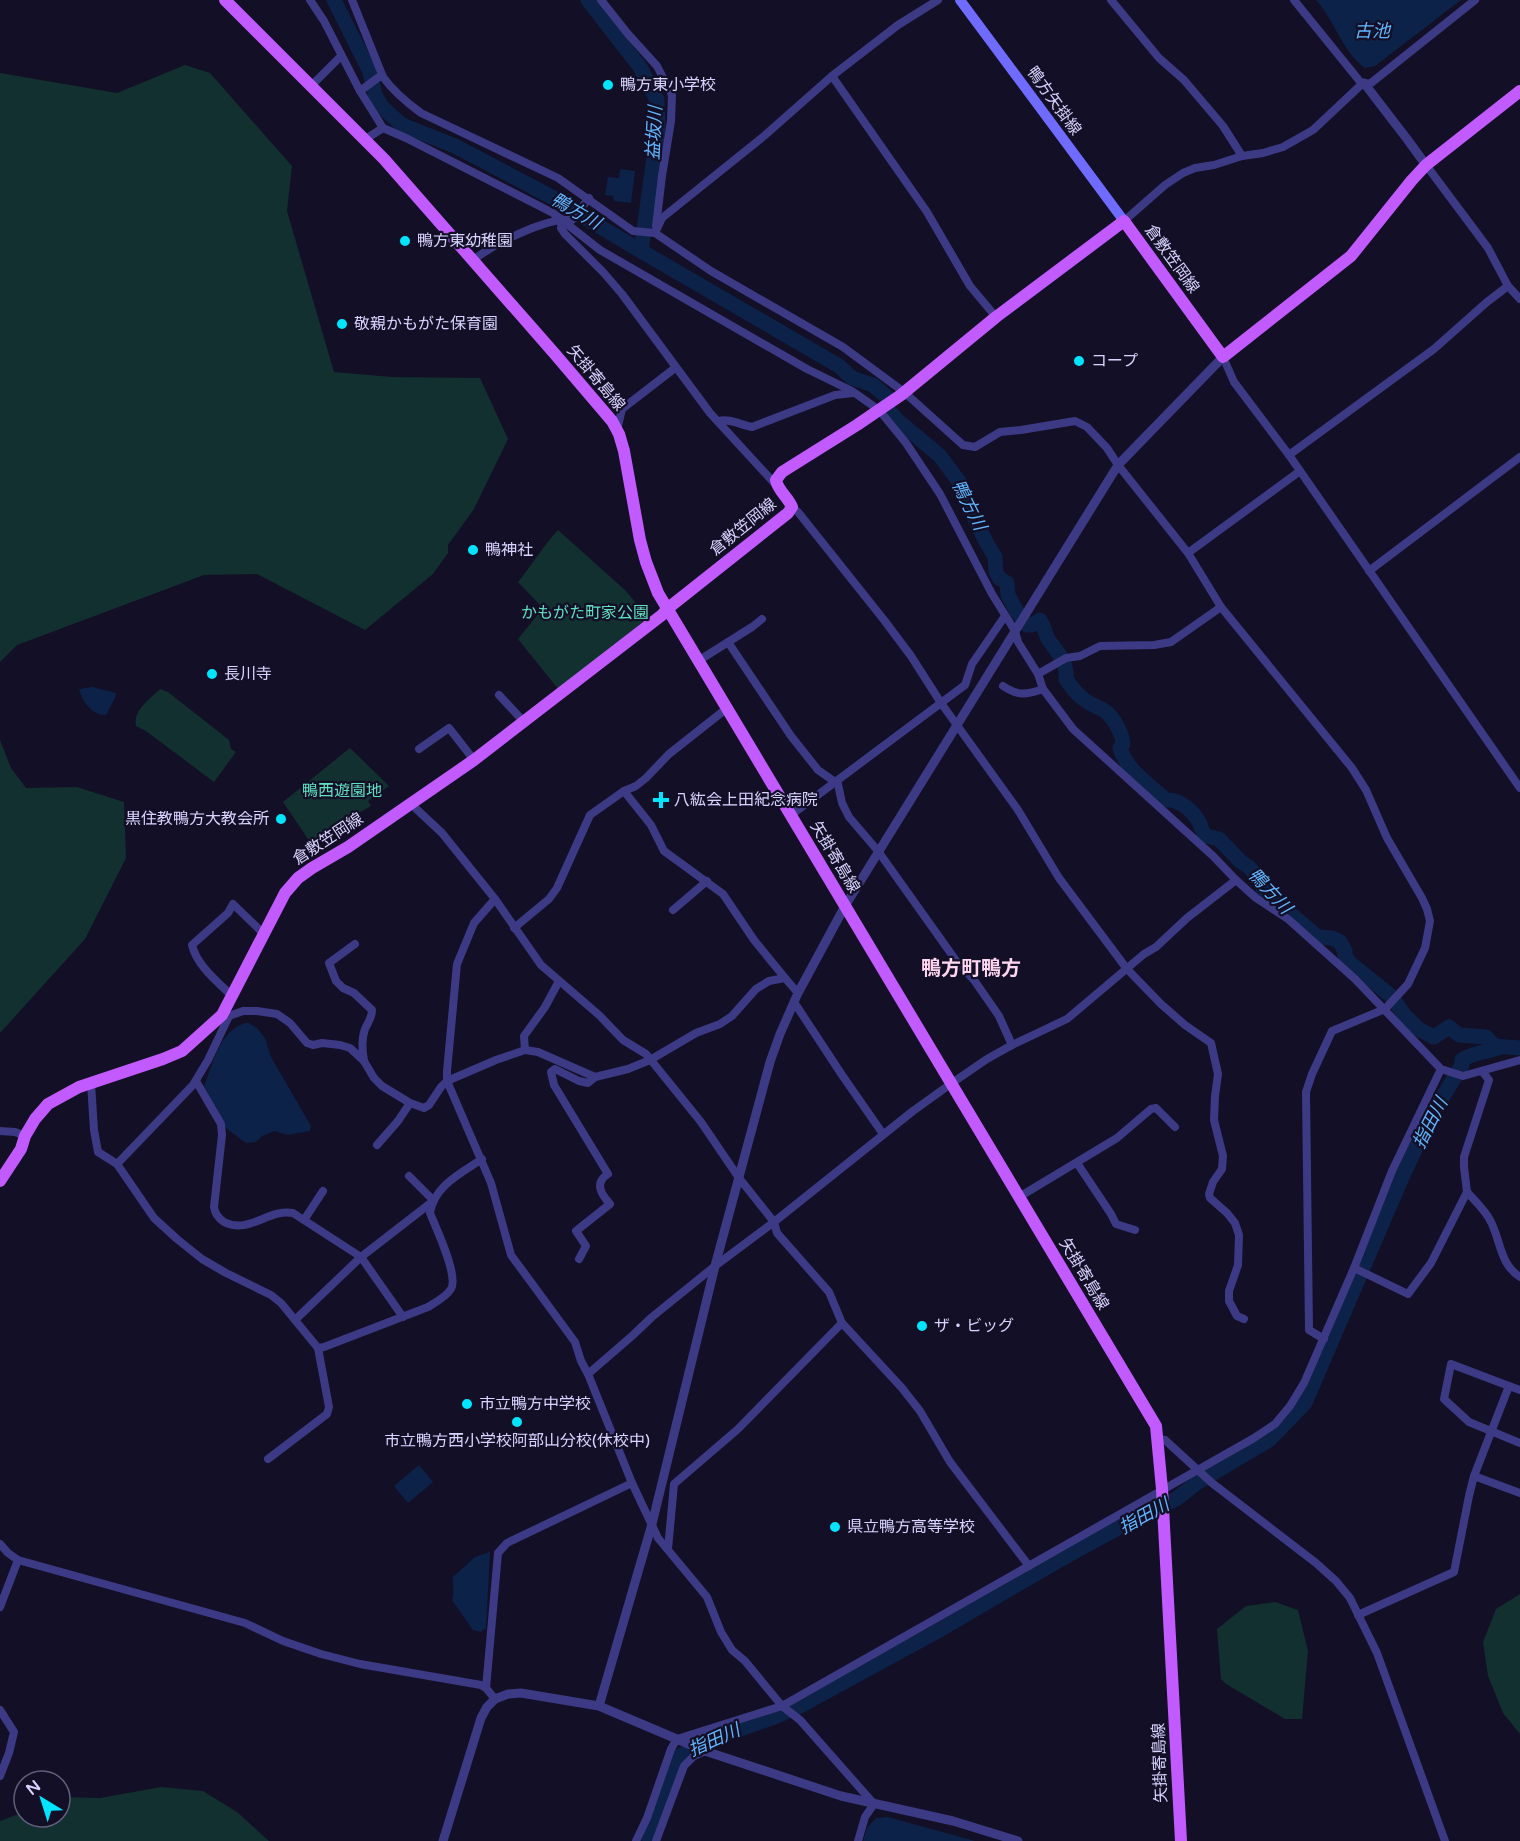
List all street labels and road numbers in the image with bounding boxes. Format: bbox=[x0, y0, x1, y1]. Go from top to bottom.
street label: 鴨方矢掛線 bbox=[1022, 63, 1086, 139]
street label: 倉敷笠岡線 bbox=[1140, 221, 1204, 297]
street label: 矢掛寄島線 bbox=[563, 341, 629, 415]
street label: 倉敷笠岡線 bbox=[706, 494, 780, 560]
street label: 倉敷笠岡線 bbox=[289, 809, 367, 869]
street label: 矢掛寄島線 bbox=[806, 818, 864, 896]
street label: 矢掛寄島線 bbox=[1055, 1235, 1113, 1313]
street label: 矢掛寄島線 bbox=[1149, 1723, 1171, 1803]

